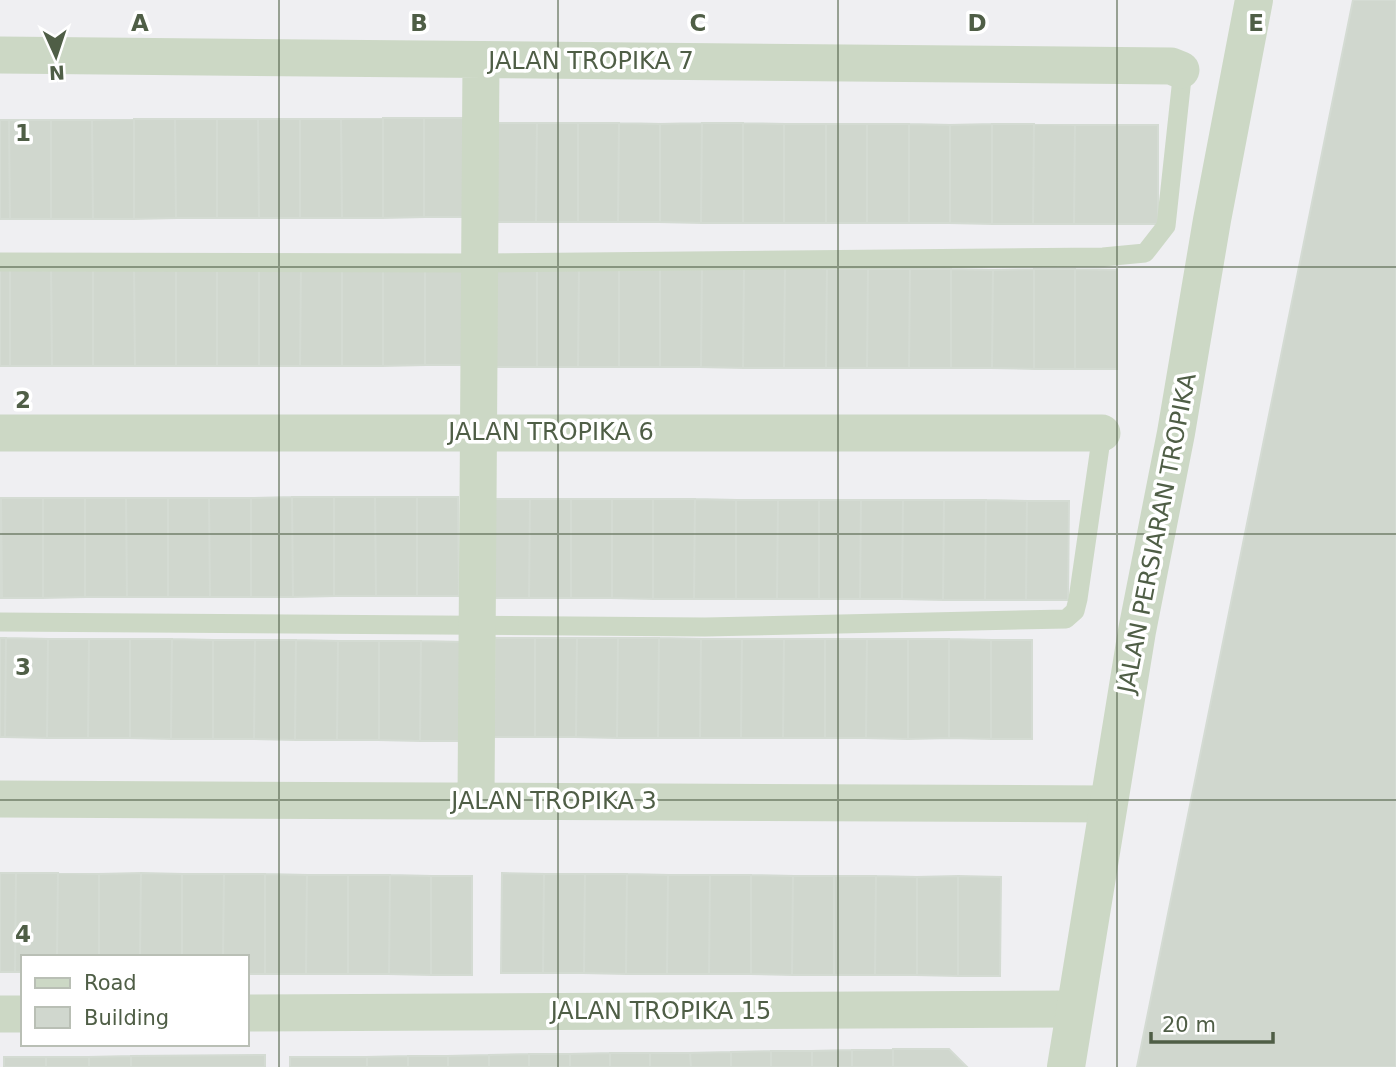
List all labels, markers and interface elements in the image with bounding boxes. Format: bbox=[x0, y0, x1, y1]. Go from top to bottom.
text: A bbox=[131, 10, 149, 36]
text: B bbox=[410, 10, 428, 36]
text: C bbox=[690, 10, 706, 36]
text: D bbox=[967, 10, 987, 36]
text: E bbox=[1248, 10, 1264, 36]
north arrow bbox=[21, 21, 91, 91]
street label: JALAN TROPIKA 7 bbox=[486, 47, 694, 75]
text: N bbox=[48, 62, 65, 84]
text: 1 bbox=[15, 120, 31, 146]
street label: JALAN PERSIARAN TROPIKA bbox=[1112, 370, 1202, 697]
text: 2 bbox=[15, 387, 31, 413]
street label: JALAN TROPIKA 6 bbox=[446, 418, 654, 446]
text: 3 bbox=[15, 654, 31, 680]
street label: JALAN TROPIKA 3 bbox=[449, 787, 657, 815]
text: 4 bbox=[15, 921, 31, 947]
legend bbox=[21, 955, 248, 1046]
text: Road bbox=[84, 971, 137, 995]
street label: JALAN TROPIKA 15 bbox=[549, 997, 771, 1025]
scale bar bbox=[1151, 1000, 1274, 1044]
text: Building bbox=[84, 1006, 169, 1030]
text: 20 m bbox=[1162, 1013, 1216, 1037]

